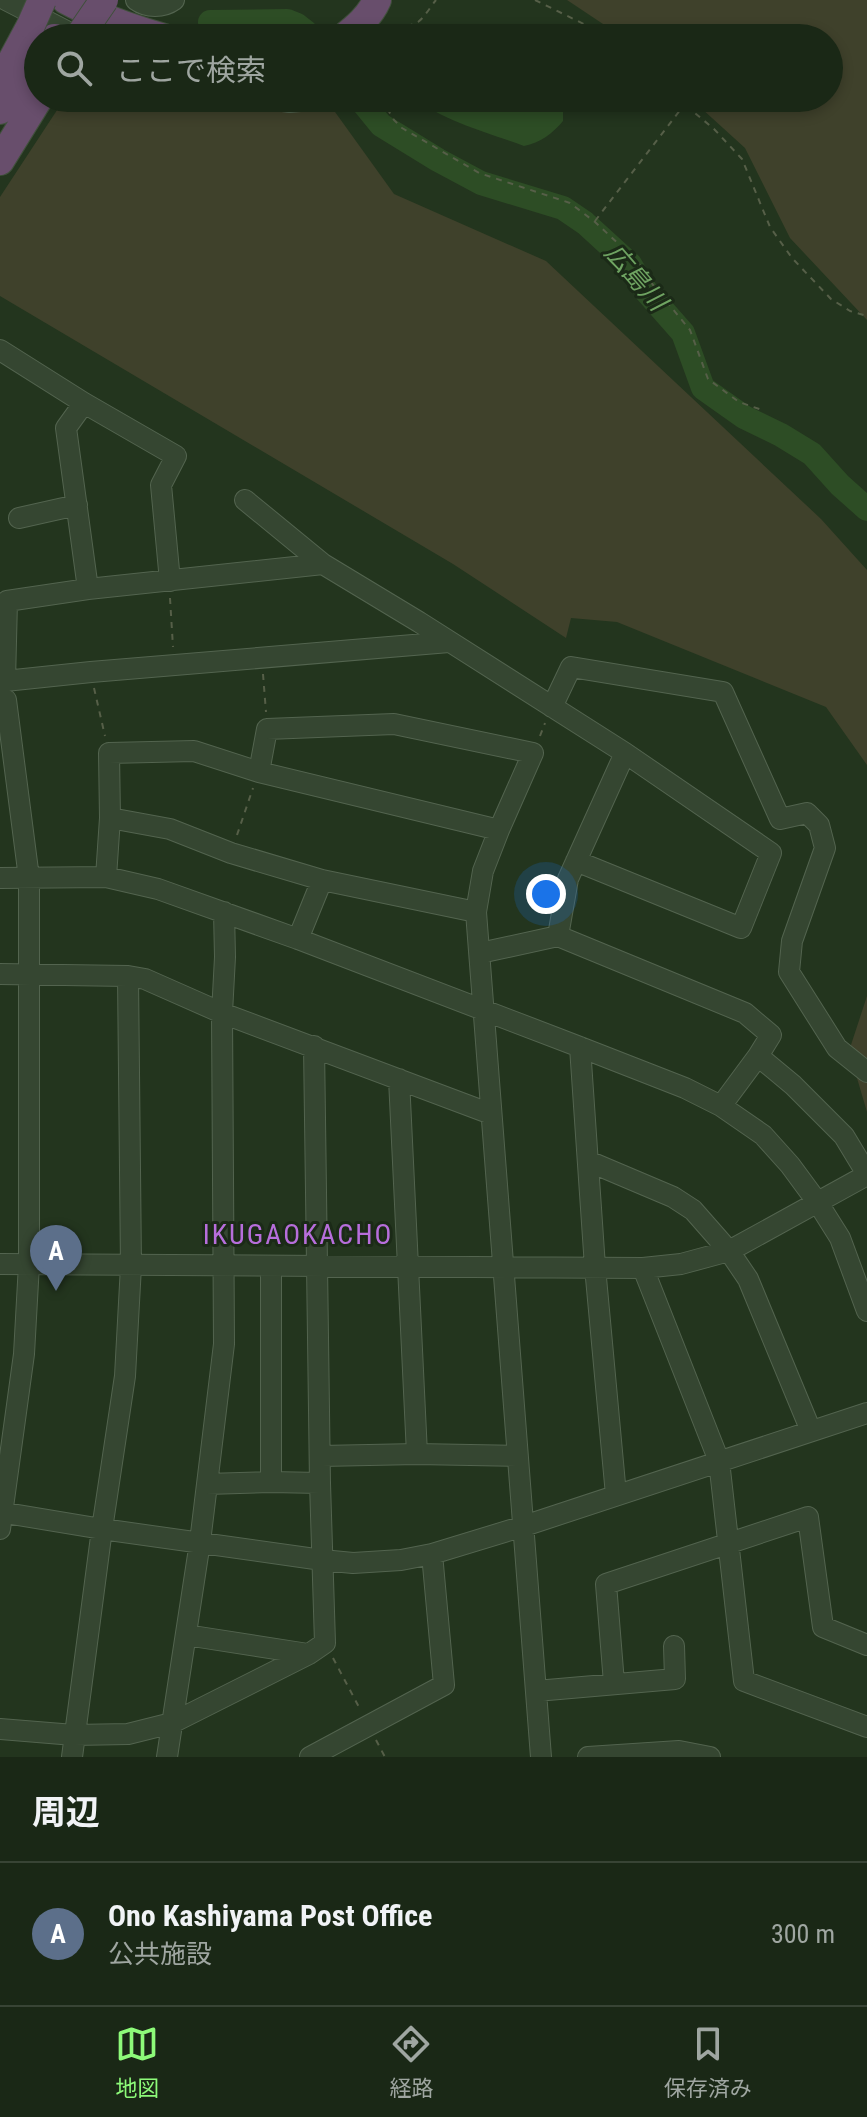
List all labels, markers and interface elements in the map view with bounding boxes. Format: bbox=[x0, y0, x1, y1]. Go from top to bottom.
search box bbox=[24, 24, 843, 112]
icon: search bbox=[52, 46, 96, 90]
text: ここで検索 bbox=[116, 53, 266, 88]
water label: 広島川 bbox=[599, 238, 675, 319]
your location bbox=[526, 874, 566, 914]
district label: IKUGAOKACHO bbox=[203, 1218, 393, 1251]
pin: A bbox=[30, 1225, 82, 1291]
text: 周辺 bbox=[32, 1792, 100, 1832]
text: Ono Kashiyama Post Office bbox=[108, 1898, 432, 1933]
text: A bbox=[50, 1919, 66, 1949]
text: 300 m bbox=[771, 1919, 835, 1949]
text: 公共施設 bbox=[108, 1939, 212, 1969]
tab: 地図 bbox=[115, 2022, 159, 2102]
tab: 経路 bbox=[389, 2022, 434, 2102]
tab: 保存済み bbox=[664, 2022, 752, 2102]

